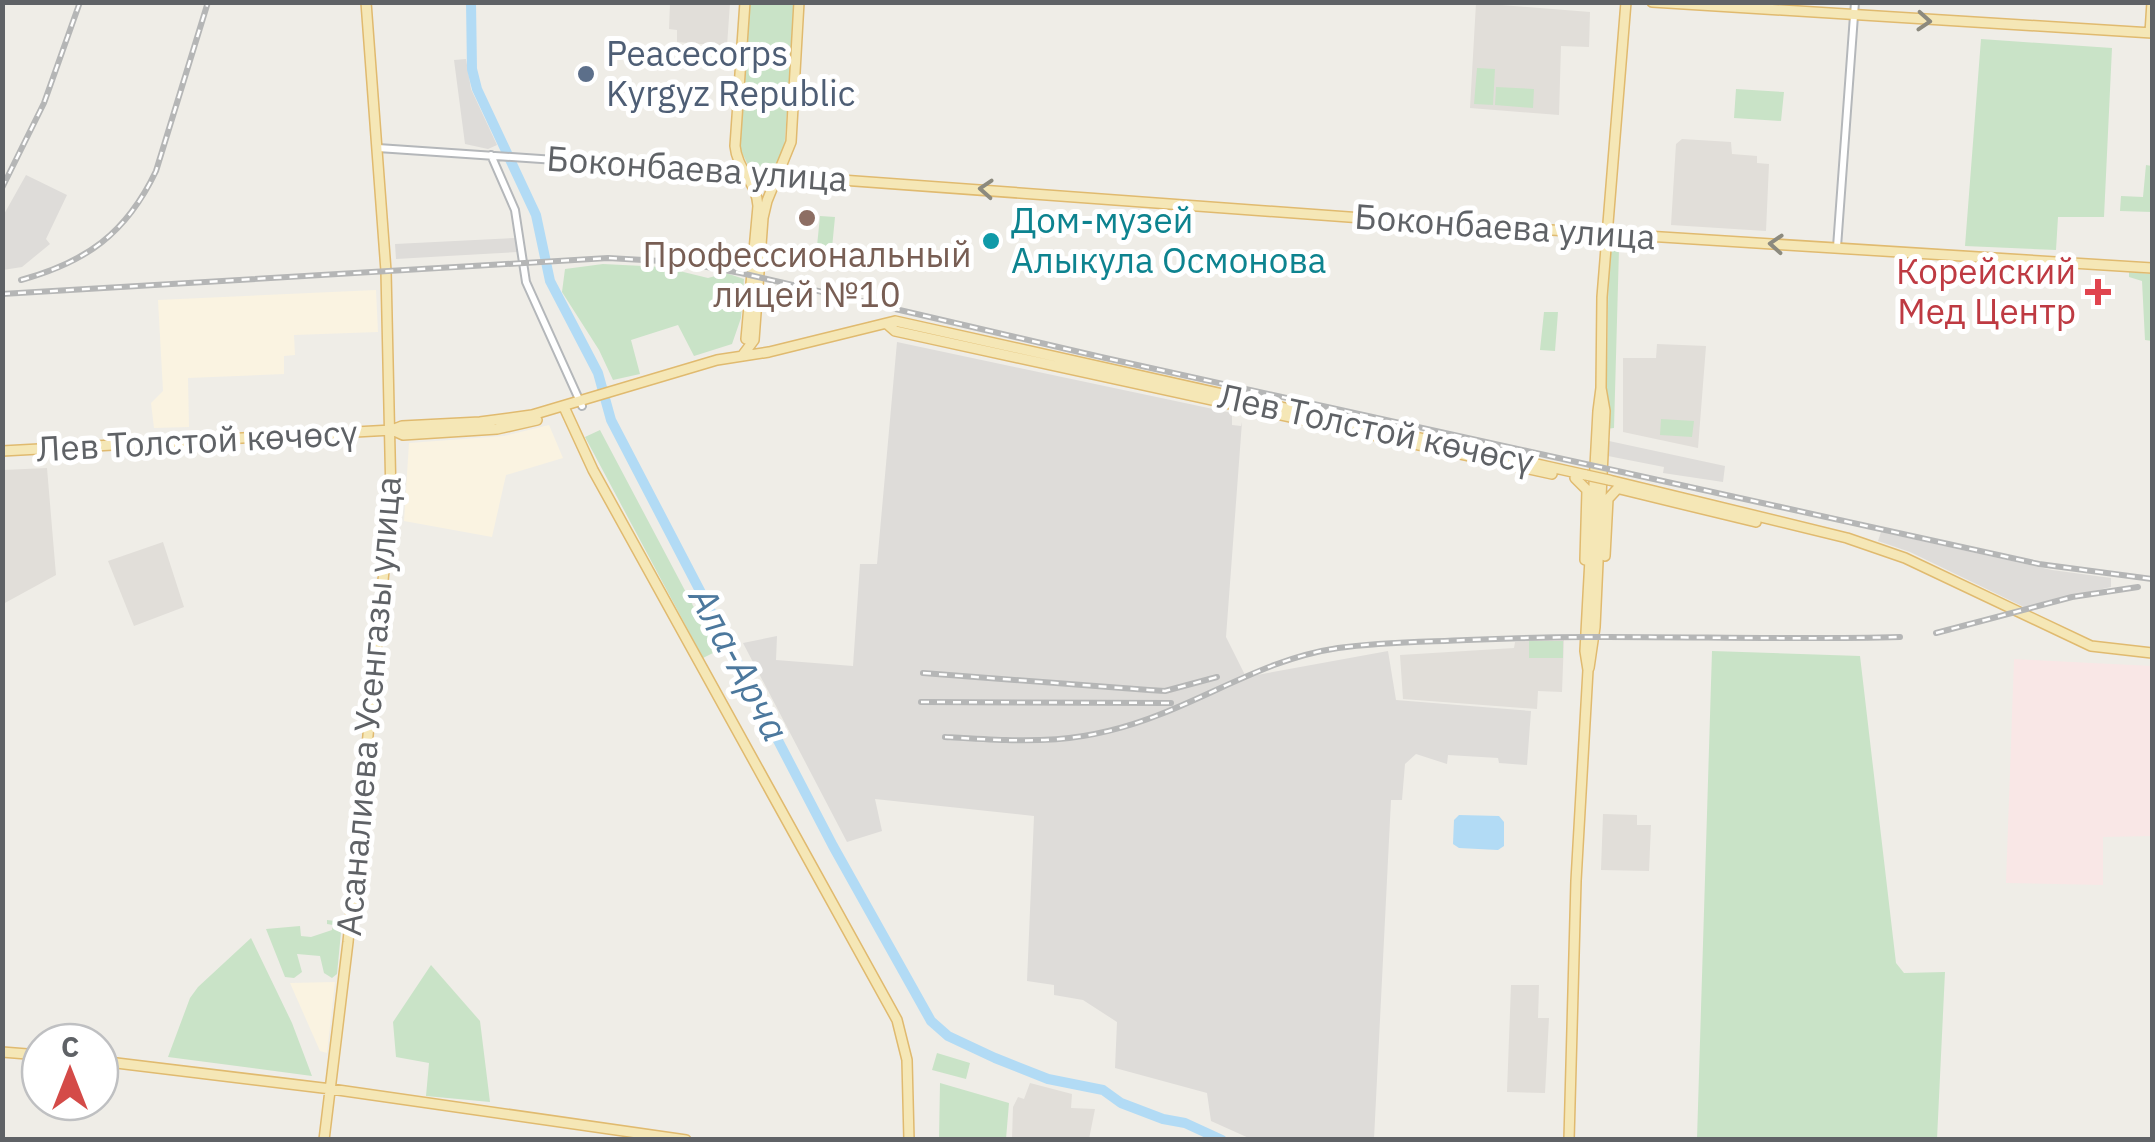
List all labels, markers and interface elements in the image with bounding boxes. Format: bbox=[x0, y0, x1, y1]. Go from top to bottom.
one-way arrow bbox=[1917, 10, 1933, 31]
place label: Peacecorps Kyrgyz Republic bbox=[606, 30, 855, 116]
marker: Peacecorps Kyrgyz Republic bbox=[575, 63, 597, 85]
street label: Боконбаева улица bbox=[545, 135, 849, 201]
one-way arrow bbox=[977, 179, 993, 201]
street label: Боконбаева улица bbox=[1353, 193, 1657, 259]
place label: Дом-музей Алыкула Осмонова bbox=[1011, 197, 1327, 283]
marker: Профессиональный лицей №10 bbox=[796, 207, 818, 229]
marker: Дом-музей Алыкула Осмонова bbox=[980, 230, 1002, 252]
place label: Профессиональный лицей №10 bbox=[642, 231, 972, 317]
one-way arrow bbox=[1767, 234, 1783, 255]
place label: Корейский Мед Центр bbox=[1896, 248, 2076, 334]
marker: Корейский Мед Центр bbox=[2085, 279, 2111, 305]
street label: Лев Толстой көчөсү bbox=[1214, 372, 1538, 484]
street label: Лев Толстой көчөсү bbox=[35, 409, 359, 471]
street label: Асаналиева Усенгазы улица bbox=[325, 474, 411, 938]
water label: Ала-Арча bbox=[678, 576, 801, 749]
north arrow bbox=[20, 1022, 120, 1122]
text: С bbox=[61, 1028, 79, 1065]

